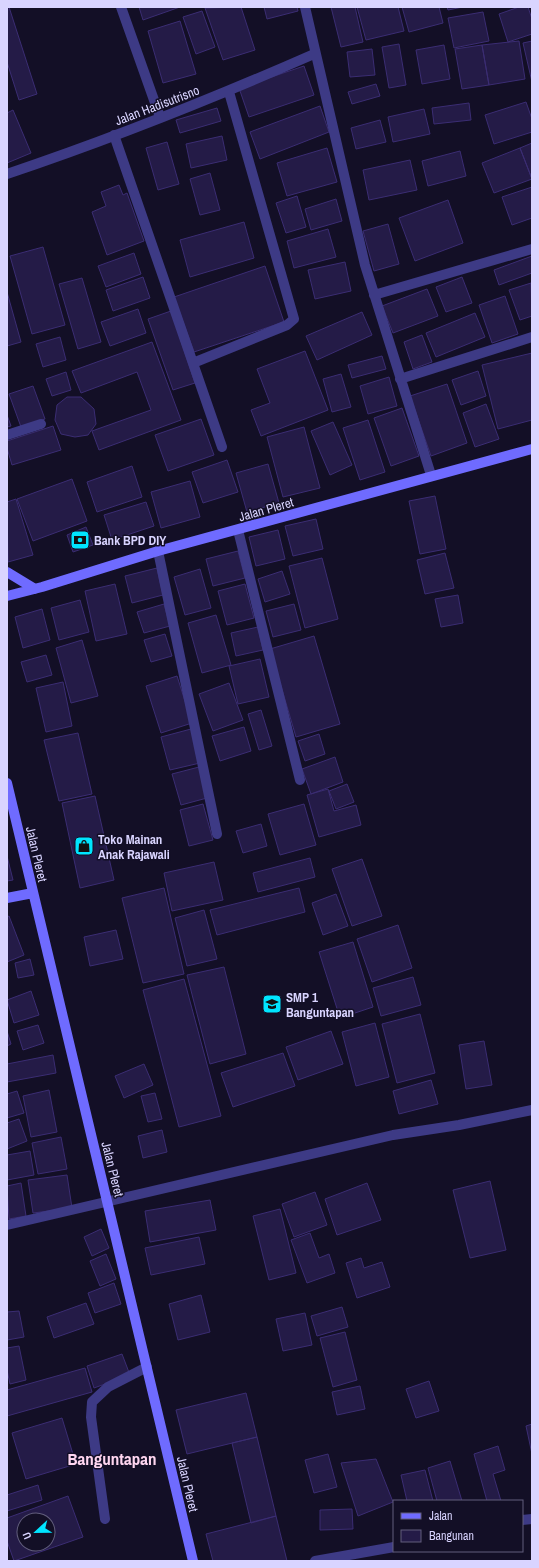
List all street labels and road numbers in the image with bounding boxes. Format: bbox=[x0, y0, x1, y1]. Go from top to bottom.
street label: Jalan Hadisutrisno bbox=[113, 82, 202, 129]
street label: Jalan Pleret bbox=[237, 494, 296, 525]
street label: Jalan Pleret bbox=[22, 825, 51, 883]
street label: Jalan Pleret bbox=[97, 1140, 128, 1199]
street label: Jalan Pleret bbox=[173, 1455, 202, 1513]

